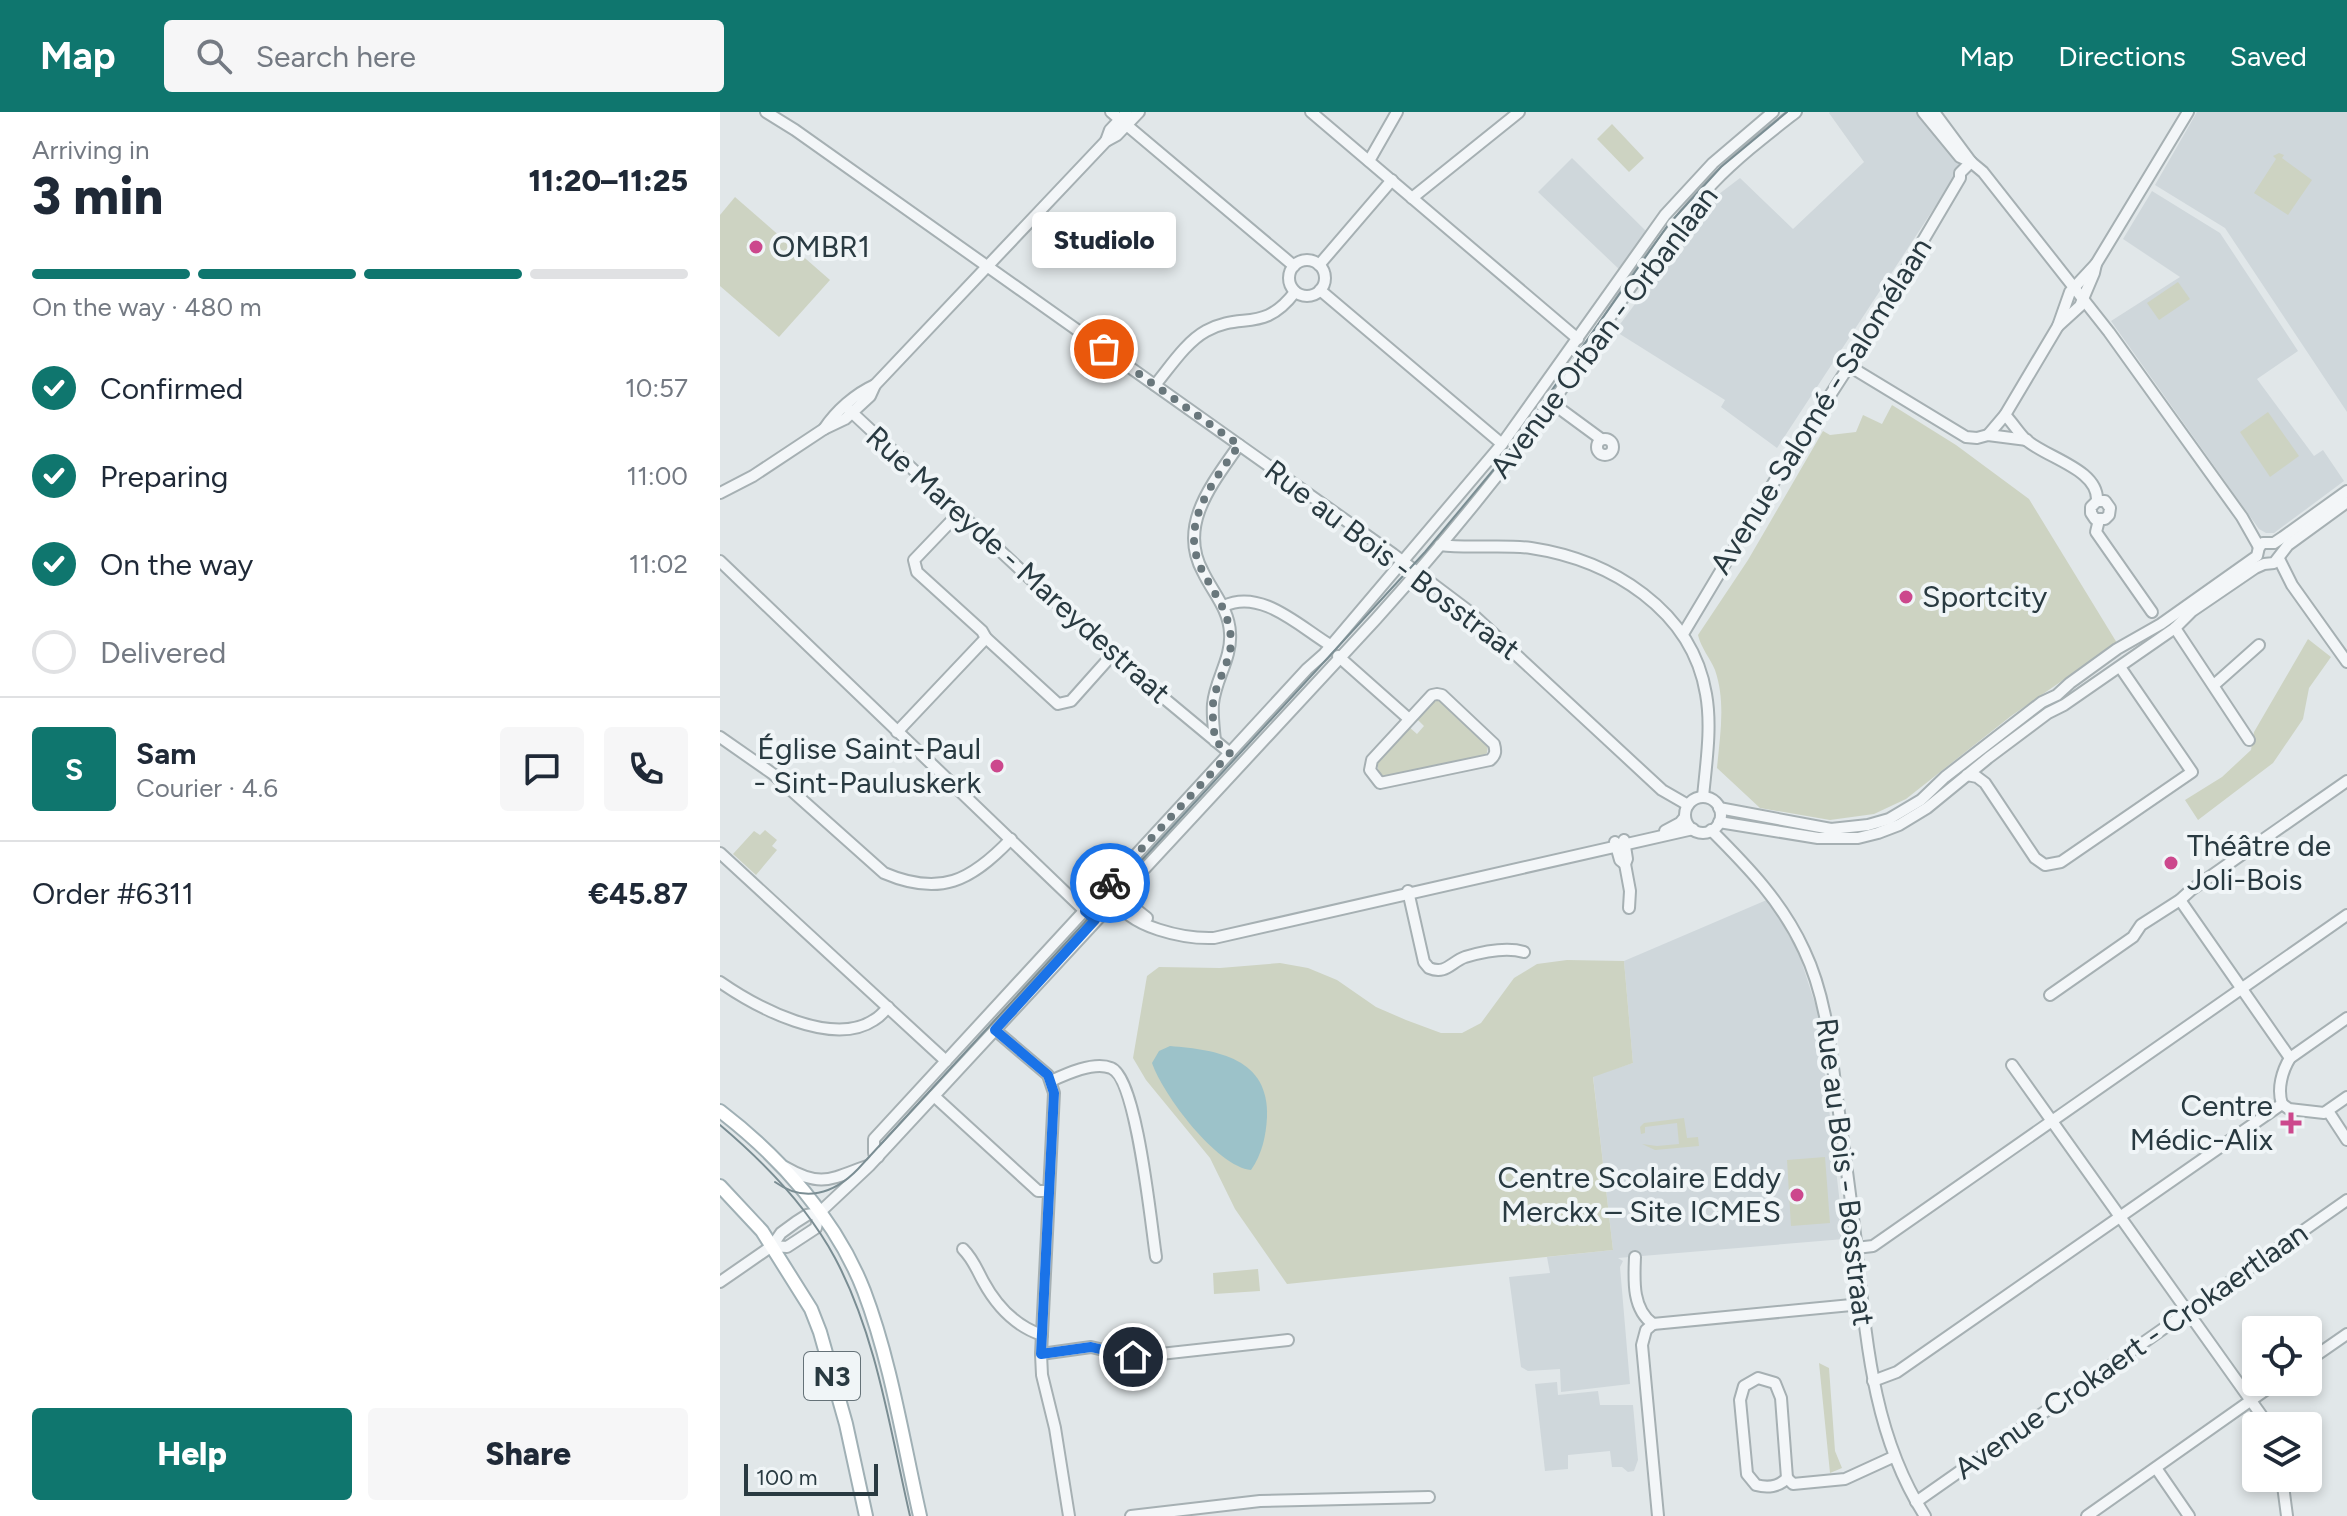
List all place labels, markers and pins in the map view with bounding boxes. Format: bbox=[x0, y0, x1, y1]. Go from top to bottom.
callout: Studiolo bbox=[1032, 213, 1176, 269]
place label: OMBR1 bbox=[772, 228, 870, 265]
marker: OMBR1 bbox=[747, 238, 765, 256]
pin bbox=[1070, 315, 1138, 383]
place label: Sportcity bbox=[1922, 578, 2047, 615]
marker: Sportcity bbox=[1897, 588, 1915, 606]
place label: Église Saint-Paul - Sint-Pauluskerk bbox=[753, 730, 981, 801]
marker: Église Saint-Paul - Sint-Pauluskerk bbox=[988, 757, 1006, 775]
place label: Théâtre de Joli-Bois bbox=[2187, 827, 2331, 898]
marker: Théâtre de Joli-Bois bbox=[2162, 854, 2180, 872]
place label: Centre Médic-Alix bbox=[2130, 1087, 2273, 1158]
marker: Centre Médic-Alix bbox=[2280, 1112, 2302, 1134]
place label: Centre Scolaire Eddy Merckx – Site ICMES bbox=[1497, 1159, 1781, 1230]
marker: Centre Scolaire Eddy Merckx – Site ICMES bbox=[1788, 1186, 1806, 1204]
pin bbox=[1099, 1323, 1167, 1391]

